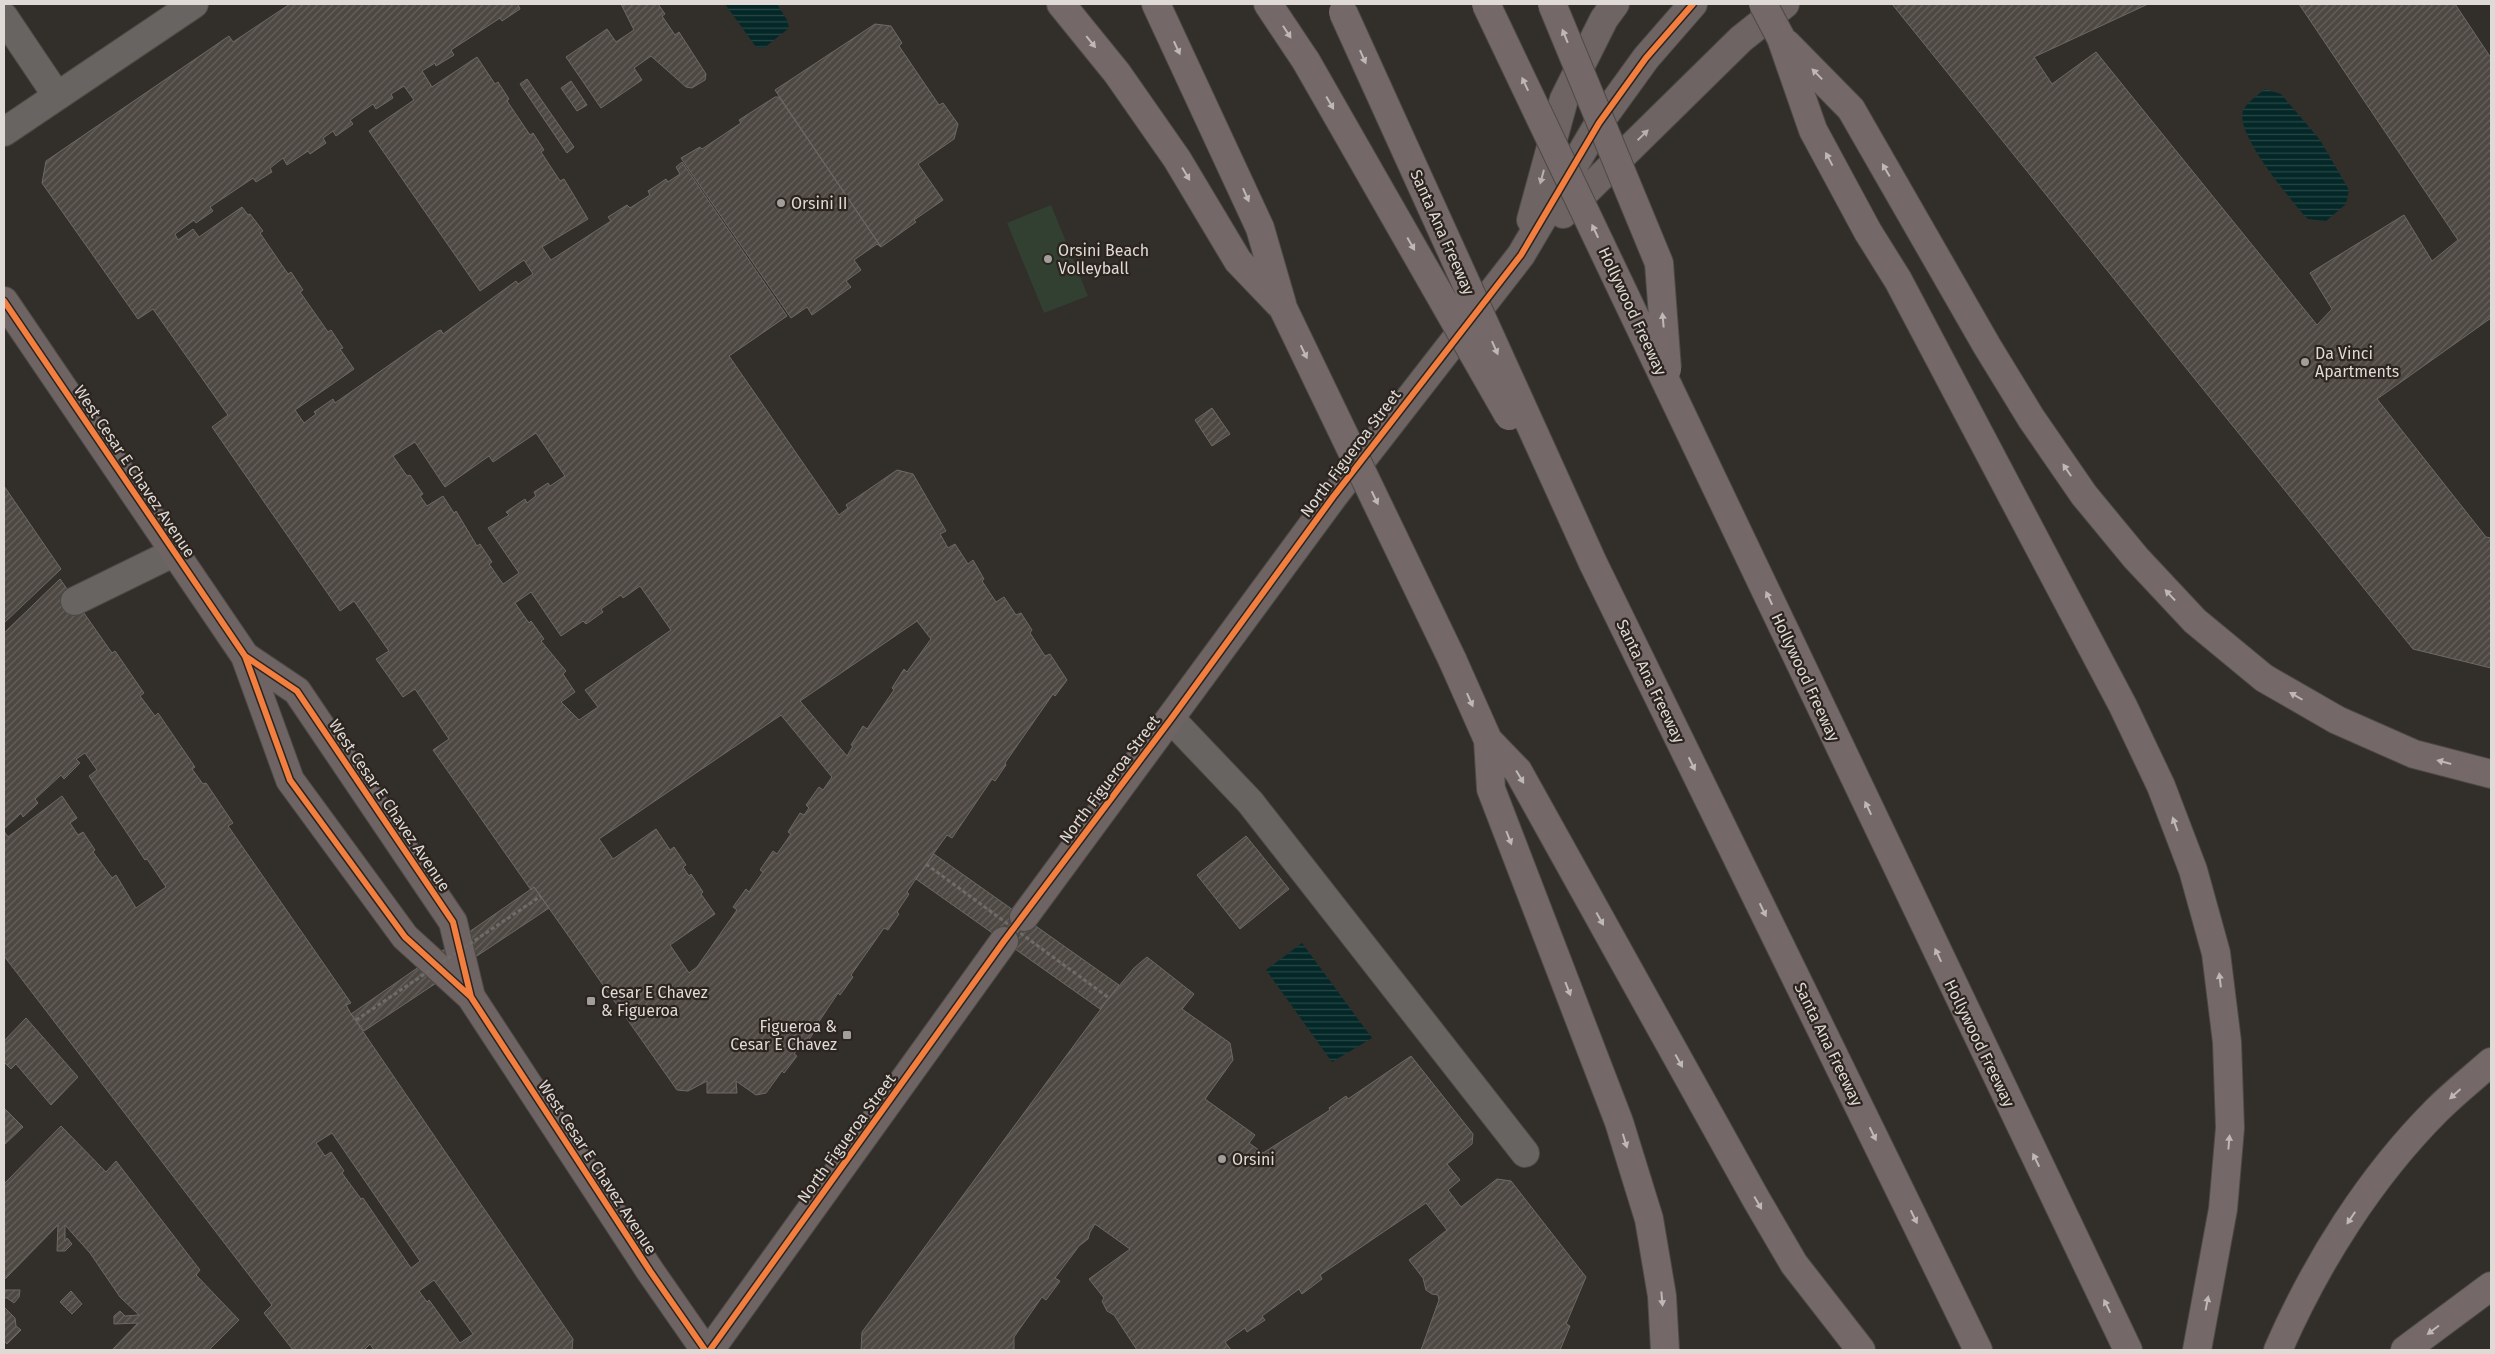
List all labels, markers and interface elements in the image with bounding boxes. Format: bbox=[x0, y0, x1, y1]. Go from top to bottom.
one-way arrow bbox=[1282, 26, 1292, 39]
one-way arrow bbox=[1561, 28, 1569, 43]
one-way arrow bbox=[1086, 35, 1097, 48]
one-way arrow bbox=[1174, 41, 1182, 55]
one-way arrow bbox=[1359, 49, 1368, 64]
one-way arrow bbox=[1811, 68, 1823, 80]
one-way arrow bbox=[1521, 77, 1529, 91]
one-way arrow bbox=[1326, 96, 1334, 110]
one-way arrow bbox=[1637, 129, 1649, 141]
one-way arrow bbox=[1824, 152, 1833, 165]
one-way arrow bbox=[1881, 163, 1890, 177]
one-way arrow bbox=[1182, 166, 1190, 181]
street label: Santa Ana Freeway bbox=[1406, 167, 1479, 298]
one-way arrow bbox=[1538, 169, 1546, 184]
one-way arrow bbox=[1242, 188, 1250, 202]
place label: Orsini II bbox=[791, 194, 848, 213]
marker: Orsini II bbox=[775, 197, 787, 209]
one-way arrow bbox=[1591, 224, 1599, 238]
one-way arrow bbox=[1406, 238, 1415, 251]
place label: Orsini Beach Volleyball bbox=[1058, 241, 1149, 278]
street label: Hollywood Freeway bbox=[1594, 244, 1671, 378]
marker: Orsini Beach Volleyball bbox=[1042, 253, 1054, 265]
one-way arrow bbox=[1659, 311, 1667, 327]
one-way arrow bbox=[1492, 341, 1500, 355]
one-way arrow bbox=[1300, 344, 1308, 359]
place label: Da Vinci Apartments bbox=[2315, 344, 2399, 381]
marker: Da Vinci Apartments bbox=[2299, 356, 2311, 368]
street label: West Cesar E Chavez Avenue bbox=[70, 382, 199, 561]
street label: North Figueroa Street bbox=[1296, 385, 1405, 521]
one-way arrow bbox=[2062, 463, 2072, 477]
one-way arrow bbox=[1371, 491, 1379, 505]
one-way arrow bbox=[2164, 589, 2176, 601]
one-way arrow bbox=[1764, 591, 1772, 605]
street label: Hollywood Freeway bbox=[1767, 610, 1844, 744]
street label: Santa Ana Freeway bbox=[1612, 616, 1689, 746]
one-way arrow bbox=[2289, 692, 2303, 701]
one-way arrow bbox=[1467, 693, 1475, 707]
street label: North Figueroa Street bbox=[1055, 711, 1164, 847]
street label: West Cesar E Chavez Avenue bbox=[325, 716, 454, 895]
one-way arrow bbox=[1688, 757, 1696, 771]
one-way arrow bbox=[2437, 757, 2452, 765]
one-way arrow bbox=[1516, 770, 1525, 783]
one-way arrow bbox=[1864, 801, 1872, 815]
one-way arrow bbox=[2171, 817, 2179, 831]
one-way arrow bbox=[1505, 831, 1513, 846]
one-way arrow bbox=[1759, 903, 1767, 917]
one-way arrow bbox=[1595, 912, 1604, 925]
one-way arrow bbox=[1934, 948, 1942, 962]
one-way arrow bbox=[2216, 971, 2224, 987]
street label: Hollywood Freeway bbox=[1940, 976, 2019, 1110]
street label: Santa Ana Freeway bbox=[1790, 979, 1867, 1109]
one-way arrow bbox=[1565, 982, 1572, 997]
place label: Cesar E Chavez & Figueroa bbox=[601, 983, 708, 1020]
marker: Cesar E Chavez & Figueroa bbox=[585, 995, 597, 1007]
place label: Figueroa & Cesar E Chavez bbox=[730, 1017, 837, 1054]
marker: Figueroa & Cesar E Chavez bbox=[841, 1029, 853, 1041]
one-way arrow bbox=[1674, 1054, 1683, 1067]
street label: North Figueroa Street bbox=[793, 1070, 900, 1207]
street label: West Cesar E Chavez Avenue bbox=[534, 1077, 661, 1258]
one-way arrow bbox=[2449, 1088, 2461, 1100]
one-way arrow bbox=[1870, 1127, 1878, 1141]
one-way arrow bbox=[2225, 1133, 2233, 1149]
one-way arrow bbox=[1622, 1134, 1630, 1149]
place label: Orsini bbox=[1232, 1150, 1275, 1169]
marker: Orsini bbox=[1216, 1153, 1228, 1165]
one-way arrow bbox=[2032, 1153, 2040, 1167]
one-way arrow bbox=[1753, 1196, 1762, 1209]
one-way arrow bbox=[1910, 1210, 1918, 1224]
one-way arrow bbox=[2346, 1212, 2356, 1225]
one-way arrow bbox=[1658, 1292, 1666, 1308]
one-way arrow bbox=[2203, 1295, 2211, 1310]
one-way arrow bbox=[2102, 1299, 2110, 1313]
one-way arrow bbox=[2426, 1325, 2440, 1335]

